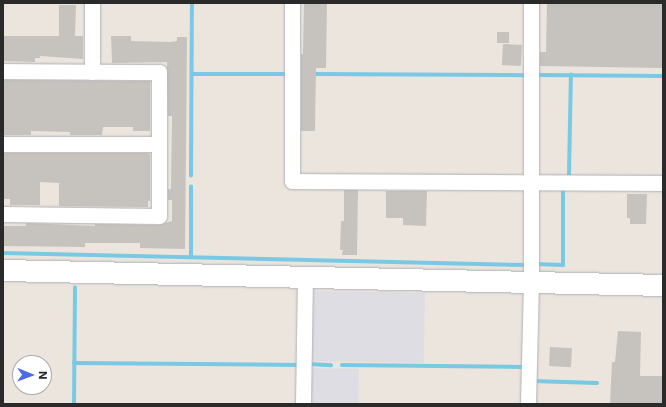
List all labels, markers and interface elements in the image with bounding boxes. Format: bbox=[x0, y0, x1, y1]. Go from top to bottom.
north arrow bbox=[12, 355, 52, 395]
text: N bbox=[36, 371, 50, 380]

